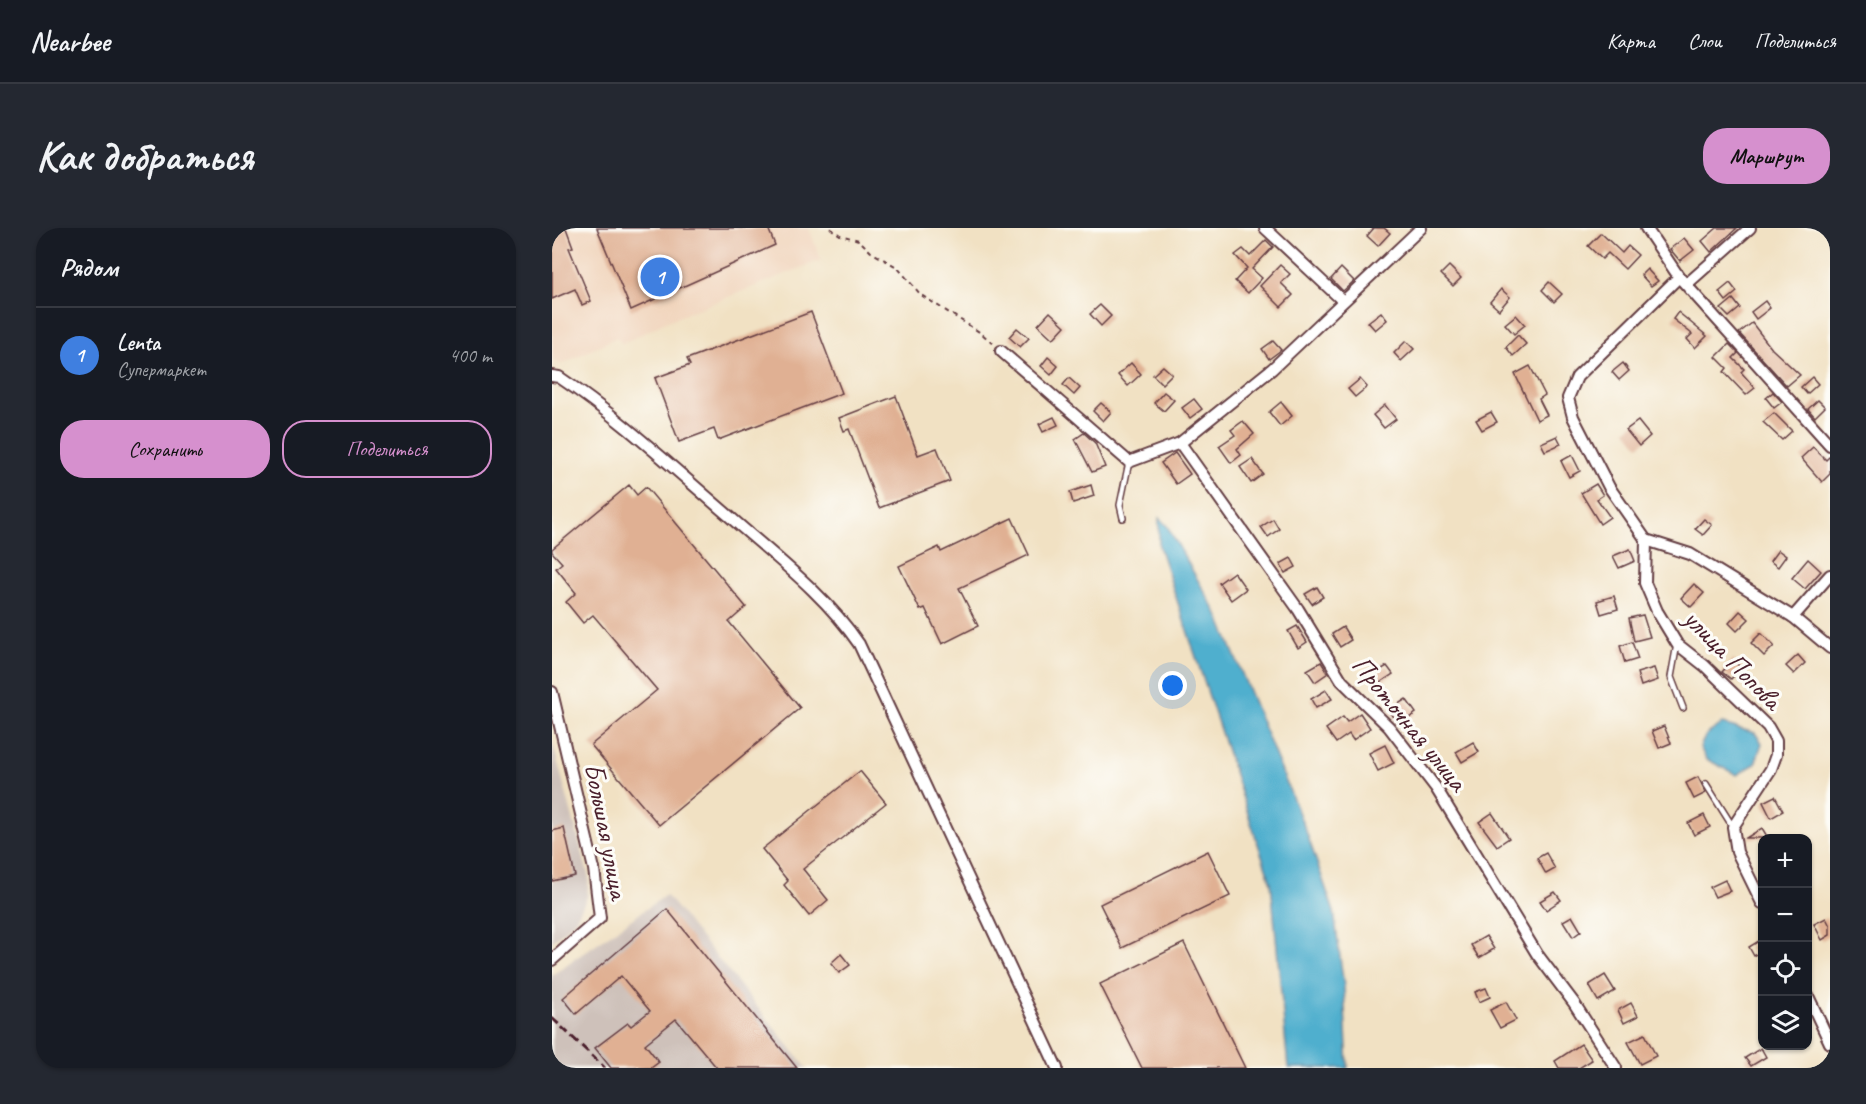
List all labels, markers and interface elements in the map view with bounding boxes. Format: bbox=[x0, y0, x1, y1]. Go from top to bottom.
text: Nearbee bbox=[30, 24, 110, 59]
text: Карта bbox=[1607, 28, 1655, 54]
text: Слои bbox=[1688, 28, 1722, 54]
text: Поделиться bbox=[1755, 28, 1836, 54]
button: Маршрут bbox=[1703, 128, 1830, 184]
text: Как добраться bbox=[36, 130, 253, 183]
text: Рядом bbox=[60, 251, 118, 284]
pin: 1 bbox=[640, 254, 680, 300]
text: Lenta bbox=[117, 329, 160, 357]
text: 1 bbox=[75, 343, 84, 368]
text: 400 m bbox=[449, 343, 492, 368]
text: Супермаркет bbox=[117, 357, 206, 382]
button: Сохранить bbox=[60, 420, 270, 478]
button: Поделиться bbox=[282, 420, 492, 478]
street label: улица Попова bbox=[1675, 600, 1791, 719]
street label: Проточная улица bbox=[1345, 648, 1477, 799]
your location bbox=[1158, 671, 1187, 700]
street label: Большая улица bbox=[577, 760, 638, 904]
map controls bbox=[1758, 834, 1812, 1050]
button: + bbox=[1758, 834, 1812, 888]
button: − bbox=[1758, 888, 1812, 942]
button: locate bbox=[1758, 942, 1812, 996]
button: layers bbox=[1758, 996, 1812, 1050]

